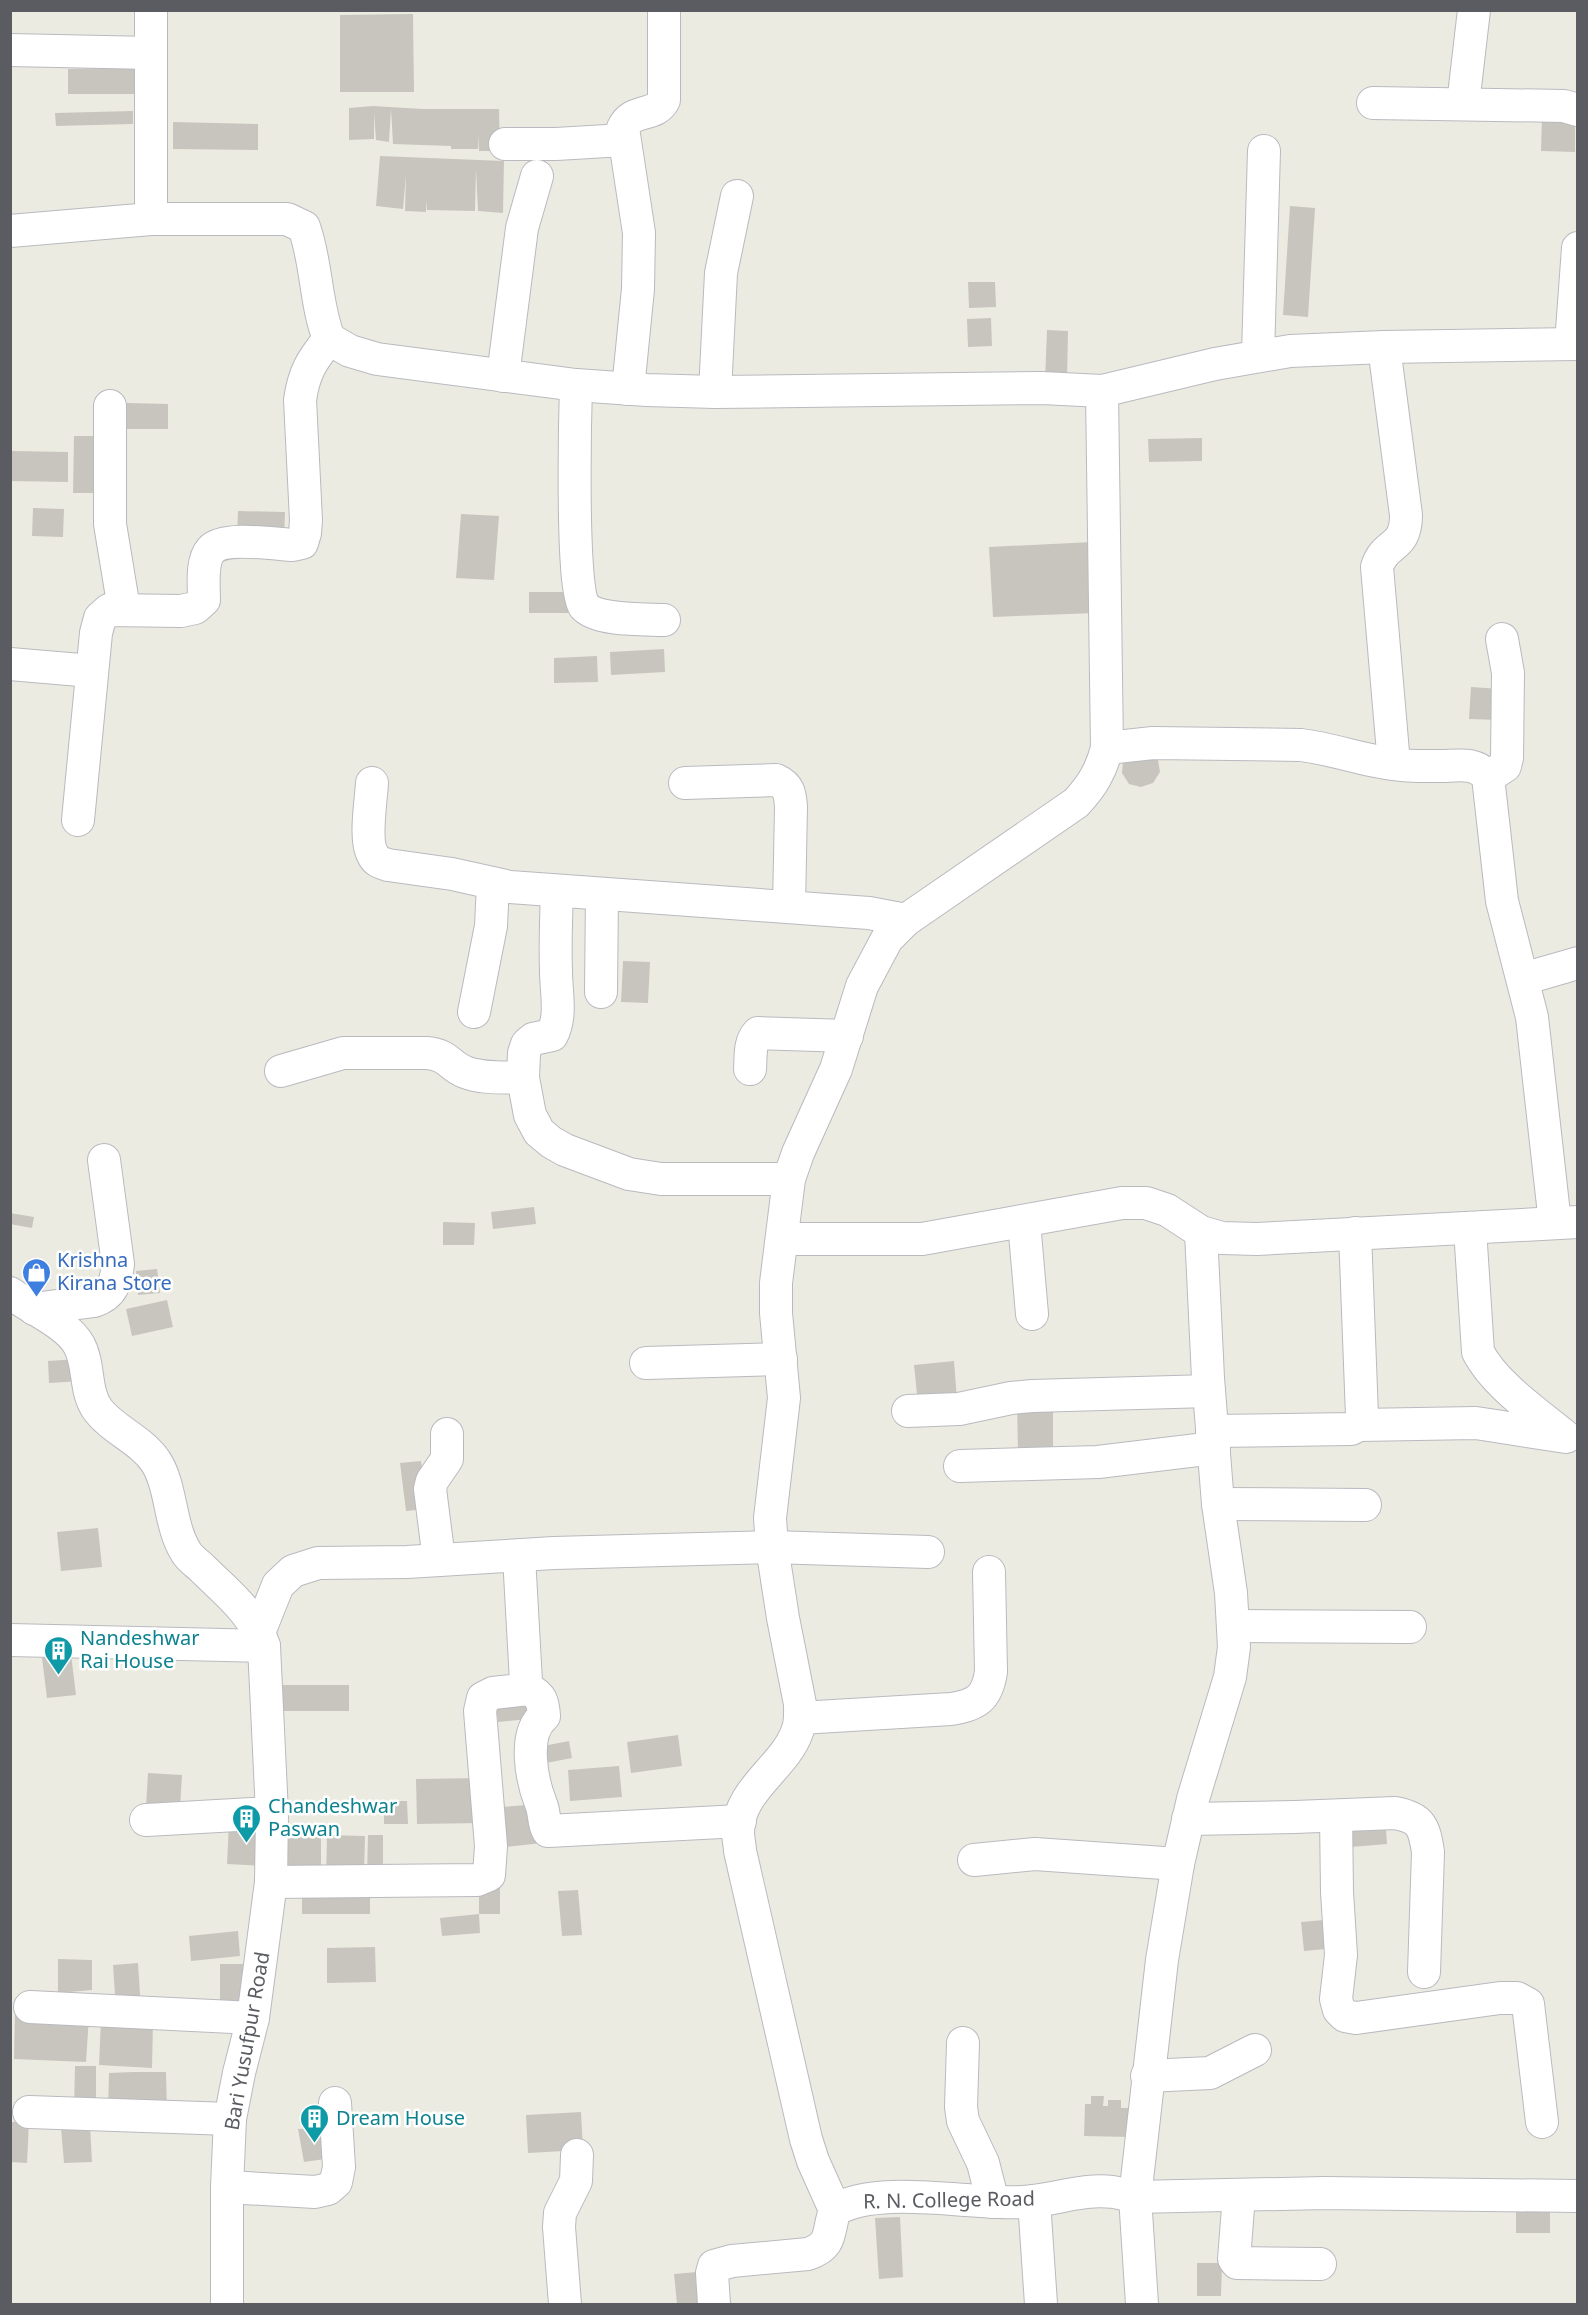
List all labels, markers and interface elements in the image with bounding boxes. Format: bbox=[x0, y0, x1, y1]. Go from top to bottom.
place label: Krishna Kirana Store bbox=[57, 1246, 172, 1296]
shop icon: Krishna Kirana Store bbox=[20, 1256, 52, 1298]
place label: Nandeshwar Rai House bbox=[80, 1624, 200, 1674]
building icon: Nandeshwar Rai House bbox=[43, 1634, 75, 1676]
place label: Chandeshwar Paswan bbox=[268, 1792, 397, 1842]
building icon: Chandeshwar Paswan bbox=[231, 1802, 263, 1844]
street label: Bari Yusufpur Road bbox=[218, 1949, 276, 2132]
building icon: Dream House bbox=[299, 2102, 331, 2144]
place label: Dream House bbox=[336, 2104, 465, 2131]
street label: R. N. College Road bbox=[863, 2185, 1035, 2214]

